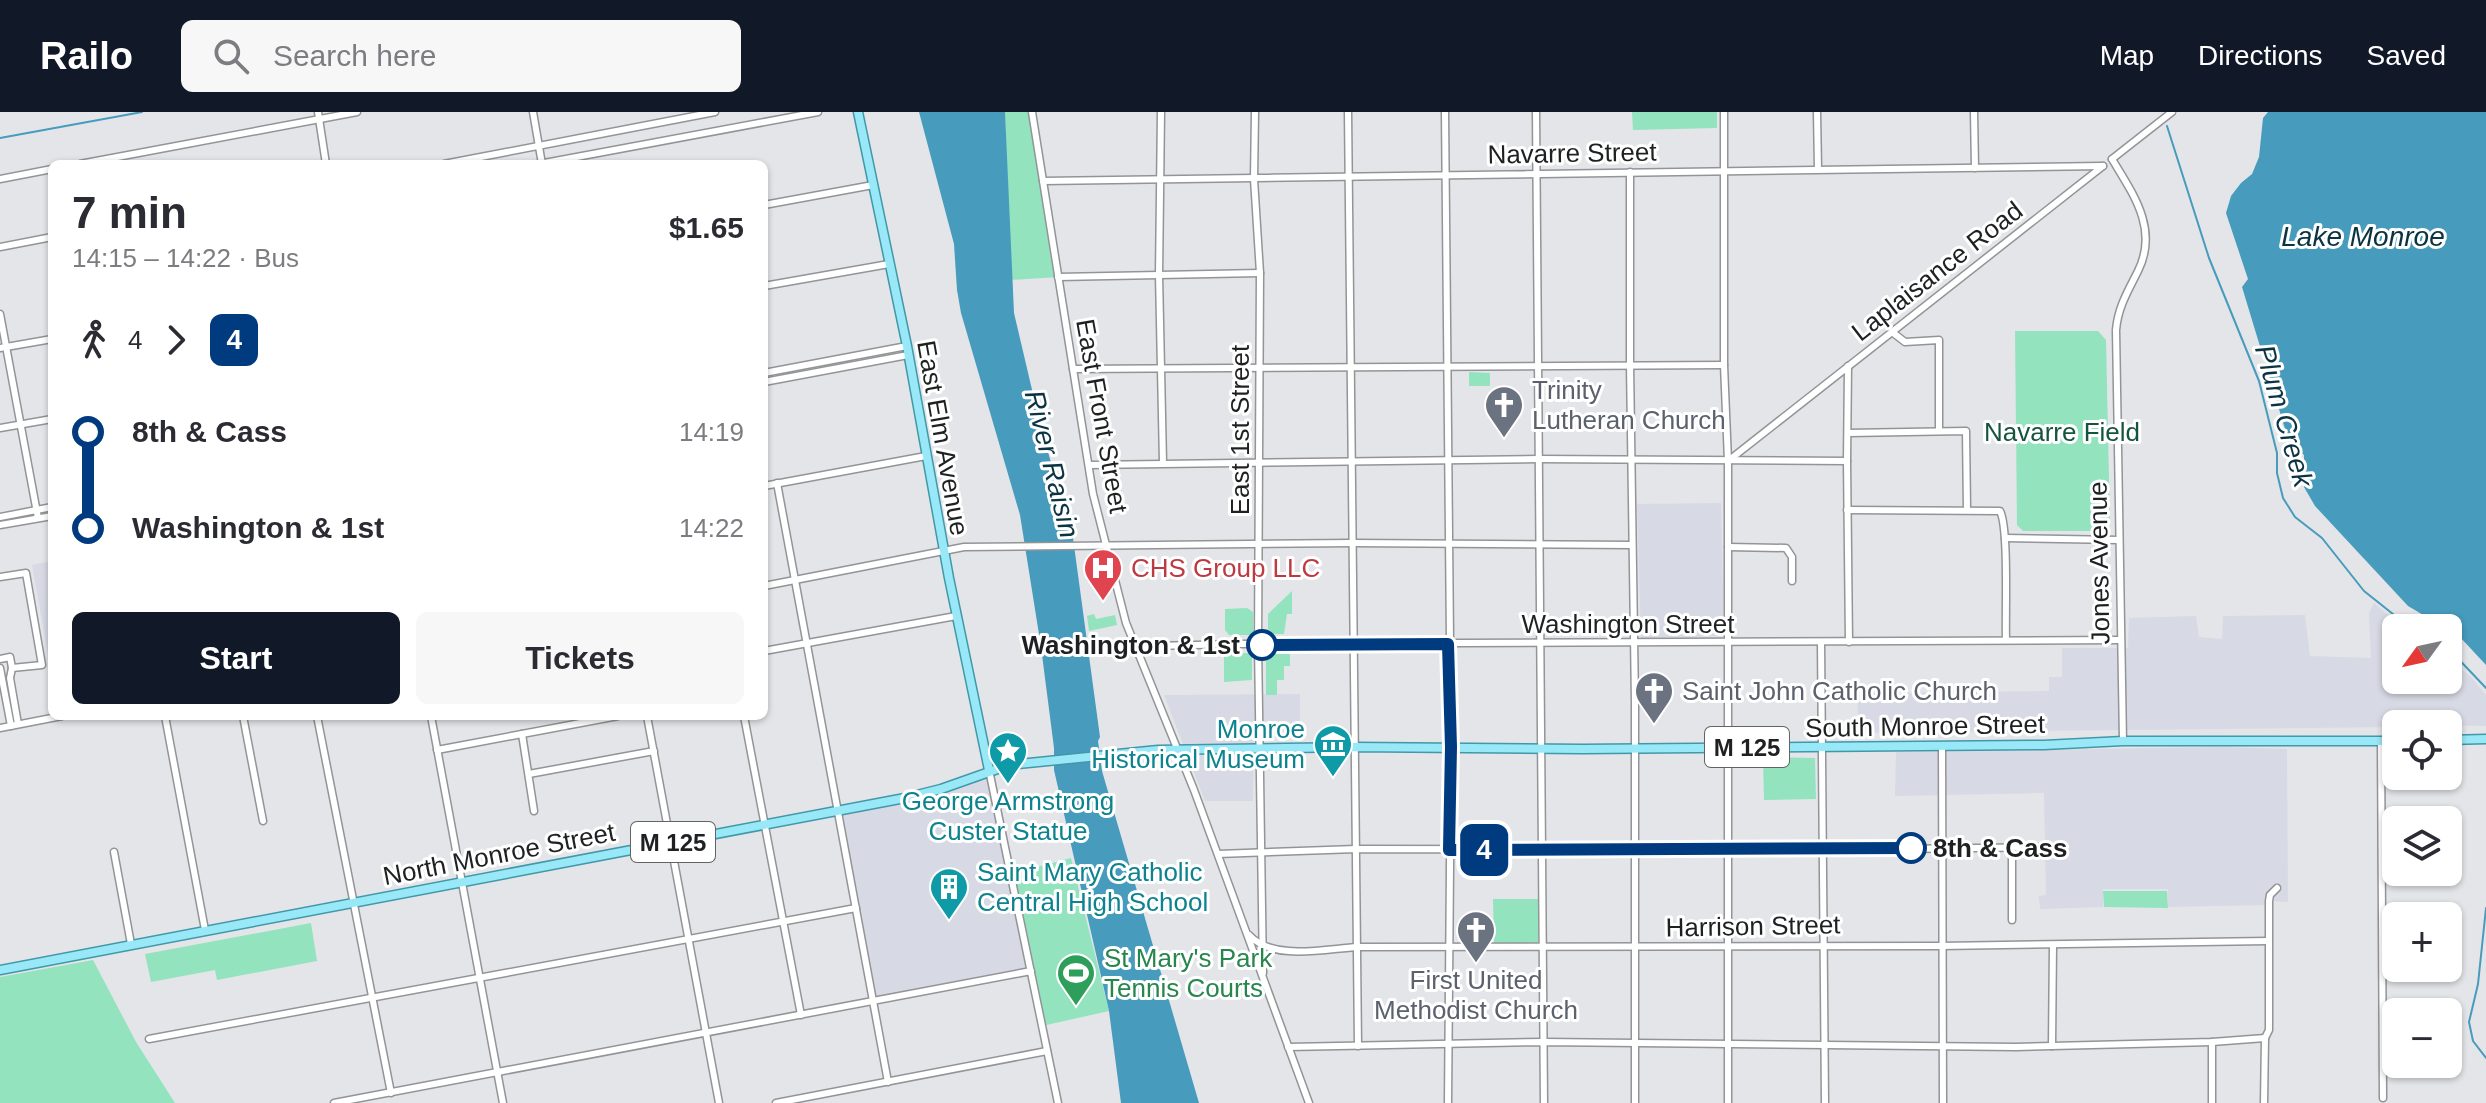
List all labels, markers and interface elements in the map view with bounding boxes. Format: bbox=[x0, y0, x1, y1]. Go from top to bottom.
search box bbox=[181, 20, 741, 92]
icon: search bbox=[209, 34, 253, 78]
text: Railo bbox=[40, 35, 133, 77]
text: Search here bbox=[273, 39, 436, 72]
text: Map bbox=[2100, 40, 2154, 71]
text: Directions bbox=[2198, 40, 2323, 71]
text: Saved bbox=[2367, 40, 2446, 71]
street label: Navarre Street bbox=[1487, 137, 1658, 169]
text: 7 min bbox=[72, 188, 187, 237]
street label: Laplaisance Road bbox=[1846, 195, 2028, 347]
text: $1.65 bbox=[669, 211, 744, 244]
water label: Lake Monroe bbox=[2281, 221, 2445, 252]
text: 14:15 – 14:22 · Bus bbox=[72, 243, 299, 273]
street label: East Front Street bbox=[1070, 317, 1134, 516]
icon: walk bbox=[72, 318, 116, 362]
icon: forward bbox=[154, 318, 198, 362]
text: 4 bbox=[226, 324, 242, 355]
text: 4 bbox=[128, 325, 142, 355]
street label: East Elm Avenue bbox=[911, 338, 975, 538]
water label: Plum Creek bbox=[2249, 341, 2320, 492]
street label: East 1st Street bbox=[1225, 344, 1255, 515]
place label: Trinity Lutheran Church bbox=[1532, 375, 1726, 435]
church icon: Trinity Lutheran Church bbox=[1483, 384, 1525, 439]
water label: River Raisin bbox=[1019, 387, 1085, 541]
text: 8th & Cass bbox=[132, 415, 287, 448]
text: 14:19 bbox=[679, 417, 744, 447]
park label: Navarre Field bbox=[1984, 417, 2140, 447]
street label: Jones Avenue bbox=[2083, 481, 2115, 645]
text: Washington & 1st bbox=[132, 511, 384, 544]
text: 14:22 bbox=[679, 513, 744, 543]
hospital icon: CHS Group LLC bbox=[1082, 547, 1124, 602]
place label: CHS Group LLC bbox=[1131, 553, 1320, 583]
street label: Washington Street bbox=[1522, 609, 1735, 639]
button: Start bbox=[72, 612, 400, 704]
button: Tickets bbox=[416, 612, 744, 704]
north arrow bbox=[2382, 614, 2462, 694]
map controls bbox=[2382, 614, 2462, 1078]
place label: Washington & 1st bbox=[1021, 630, 1240, 660]
marker: Washington & 1st bbox=[1247, 630, 1277, 660]
church icon: Saint John Catholic Church bbox=[1633, 670, 1675, 725]
place label: Saint John Catholic Church bbox=[1682, 676, 1997, 706]
street label: South Monroe Street bbox=[1805, 709, 2046, 743]
button: locate bbox=[2382, 710, 2462, 790]
place label: Monroe Historical Museum bbox=[1091, 714, 1305, 774]
museum icon: Monroe Historical Museum bbox=[1312, 723, 1354, 778]
road number: M 125 bbox=[1705, 727, 1789, 767]
place icon: George Armstrong Custer Statue bbox=[987, 730, 1029, 785]
place label: George Armstrong Custer Statue bbox=[902, 786, 1114, 846]
button: layers bbox=[2382, 806, 2462, 886]
street label: North Monroe Street bbox=[381, 817, 618, 891]
road number: M 125 bbox=[631, 822, 715, 862]
line badge: 4 bbox=[1458, 824, 1510, 876]
marker: 8th & Cass bbox=[1896, 833, 1926, 863]
place label: 8th & Cass bbox=[1933, 833, 2067, 863]
text: 4 bbox=[1476, 834, 1492, 865]
place label: Saint Mary Catholic Central High School bbox=[977, 857, 1208, 917]
building icon: Saint Mary Catholic Central High School bbox=[928, 866, 970, 921]
button: + bbox=[2382, 902, 2462, 982]
church icon: First United Methodist Church bbox=[1455, 909, 1497, 964]
street label: Harrison Street bbox=[1665, 909, 1841, 943]
place label: St Mary's Park Tennis Courts bbox=[1104, 943, 1273, 1003]
sports icon: St Mary's Park Tennis Courts bbox=[1055, 952, 1097, 1007]
place label: First United Methodist Church bbox=[1374, 965, 1578, 1025]
button: − bbox=[2382, 998, 2462, 1078]

